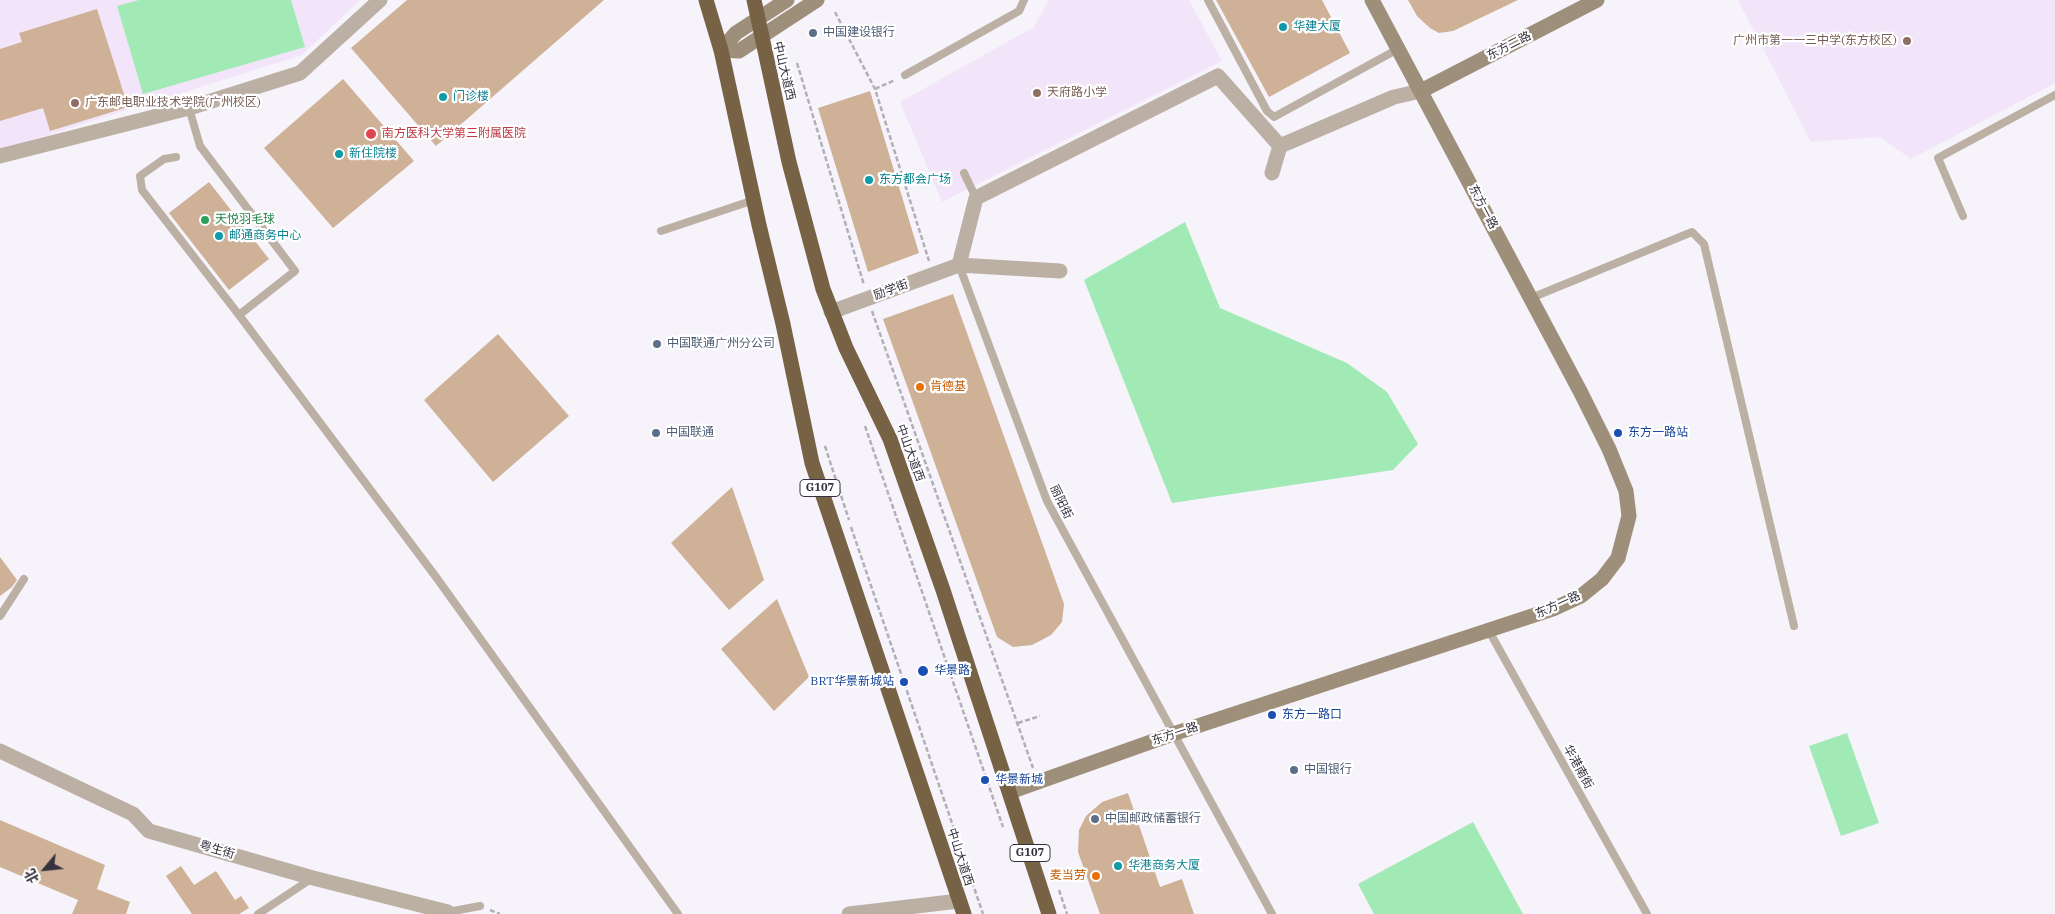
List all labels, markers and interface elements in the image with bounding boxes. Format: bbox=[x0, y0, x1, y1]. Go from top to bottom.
place label: 华建大厦 bbox=[1293, 20, 1341, 34]
marker: 华建大厦 bbox=[1277, 21, 1289, 33]
place label: 中国建设银行 bbox=[823, 26, 895, 40]
marker: 中国建设银行 bbox=[807, 27, 819, 39]
street label: 东方二路 bbox=[1484, 29, 1534, 63]
place label: 广州市第一一三中学(东方校区) bbox=[1733, 34, 1897, 48]
marker: 广州市第一一三中学(东方校区) bbox=[1901, 35, 1913, 47]
street label: 中山大道西 bbox=[770, 40, 798, 102]
place label: 天府路小学 bbox=[1047, 86, 1107, 100]
marker: 天府路小学 bbox=[1031, 87, 1043, 99]
place label: 门诊楼 bbox=[453, 90, 489, 104]
marker: 门诊楼 bbox=[437, 91, 449, 103]
place label: 广东邮电职业技术学院(广州校区) bbox=[85, 96, 261, 110]
marker: 广东邮电职业技术学院(广州校区) bbox=[69, 97, 81, 109]
marker: 南方医科大学第三附属医院 bbox=[364, 127, 378, 141]
place label: 南方医科大学第三附属医院 bbox=[382, 127, 526, 141]
place label: 新住院楼 bbox=[349, 147, 397, 161]
marker: 新住院楼 bbox=[333, 148, 345, 160]
place label: 东方都会广场 bbox=[879, 173, 951, 187]
marker: 东方都会广场 bbox=[863, 174, 875, 186]
street label: 东方一路 bbox=[1465, 182, 1501, 232]
place label: 天悦羽毛球 bbox=[215, 213, 275, 227]
marker: 天悦羽毛球 bbox=[199, 214, 211, 226]
place label: 邮通商务中心 bbox=[229, 229, 301, 243]
marker: 邮通商务中心 bbox=[213, 230, 225, 242]
street label: 励学街 bbox=[872, 277, 910, 303]
place label: 中国联通广州分公司 bbox=[667, 337, 775, 351]
marker: 中国联通广州分公司 bbox=[651, 338, 663, 350]
place label: 肯德基 bbox=[930, 380, 966, 394]
marker: 肯德基 bbox=[914, 381, 926, 393]
street label: 中山大道西 bbox=[893, 422, 927, 484]
place label: 中国联通 bbox=[666, 426, 714, 440]
place label: 东方一路站 bbox=[1628, 426, 1688, 440]
marker: 中国联通 bbox=[650, 427, 662, 439]
marker: 东方一路站 bbox=[1612, 427, 1624, 439]
road number: G107 bbox=[800, 479, 840, 496]
street label: 丽阳街 bbox=[1047, 483, 1075, 521]
street label: 东方一路 bbox=[1533, 589, 1583, 621]
marker: 华景路 bbox=[916, 664, 930, 678]
place label: 华景路 bbox=[934, 664, 970, 678]
place label: BRT华景新城站 bbox=[810, 675, 894, 689]
marker: BRT华景新城站 bbox=[898, 676, 910, 688]
place label: 东方一路口 bbox=[1282, 708, 1342, 722]
marker: 东方一路口 bbox=[1266, 709, 1278, 721]
street label: 东方一路 bbox=[1150, 720, 1200, 748]
street label: 华港南街 bbox=[1560, 743, 1596, 791]
place label: 中国银行 bbox=[1304, 763, 1352, 777]
marker: 中国银行 bbox=[1288, 764, 1300, 776]
place label: 华景新城 bbox=[995, 773, 1043, 787]
marker: 华景新城 bbox=[979, 774, 991, 786]
place label: 中国邮政储蓄银行 bbox=[1105, 812, 1201, 826]
marker: 中国邮政储蓄银行 bbox=[1089, 813, 1101, 825]
street label: 中山大道西 bbox=[944, 826, 976, 888]
street label: 粤生街 bbox=[198, 838, 236, 862]
north arrow bbox=[20, 844, 70, 894]
road number: G107 bbox=[1010, 844, 1050, 861]
place label: 华港商务大厦 bbox=[1128, 859, 1200, 873]
marker: 华港商务大厦 bbox=[1112, 860, 1124, 872]
text: 北 bbox=[21, 866, 43, 886]
place label: 麦当劳 bbox=[1050, 869, 1086, 883]
marker: 麦当劳 bbox=[1090, 870, 1102, 882]

